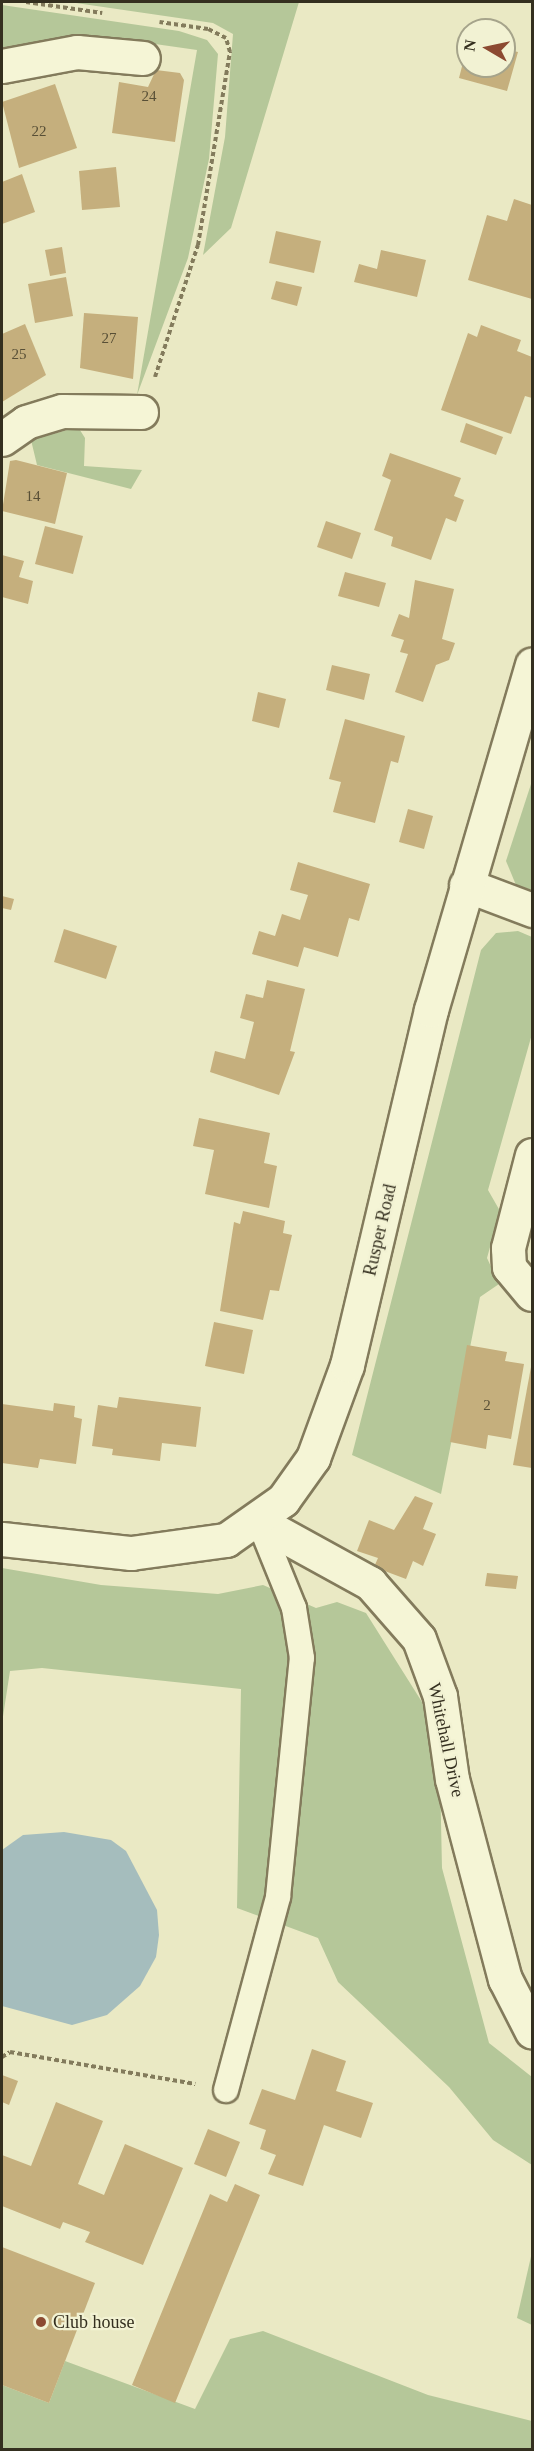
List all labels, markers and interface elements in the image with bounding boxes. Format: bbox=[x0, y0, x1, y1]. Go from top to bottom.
north arrow bbox=[456, 18, 516, 78]
text: N bbox=[460, 38, 479, 52]
house number: 24 bbox=[142, 88, 156, 106]
house number: 22 bbox=[32, 123, 46, 141]
house number: 27 bbox=[102, 330, 116, 348]
house number: 25 bbox=[12, 346, 26, 364]
house number: 14 bbox=[26, 488, 40, 506]
street label: Rusper Road bbox=[359, 1182, 401, 1278]
house number: 2 bbox=[483, 1397, 491, 1415]
street label: Whitehall Drive bbox=[423, 1681, 469, 1799]
place label: Club house bbox=[53, 2311, 135, 2333]
marker: Club house bbox=[34, 2315, 48, 2329]

